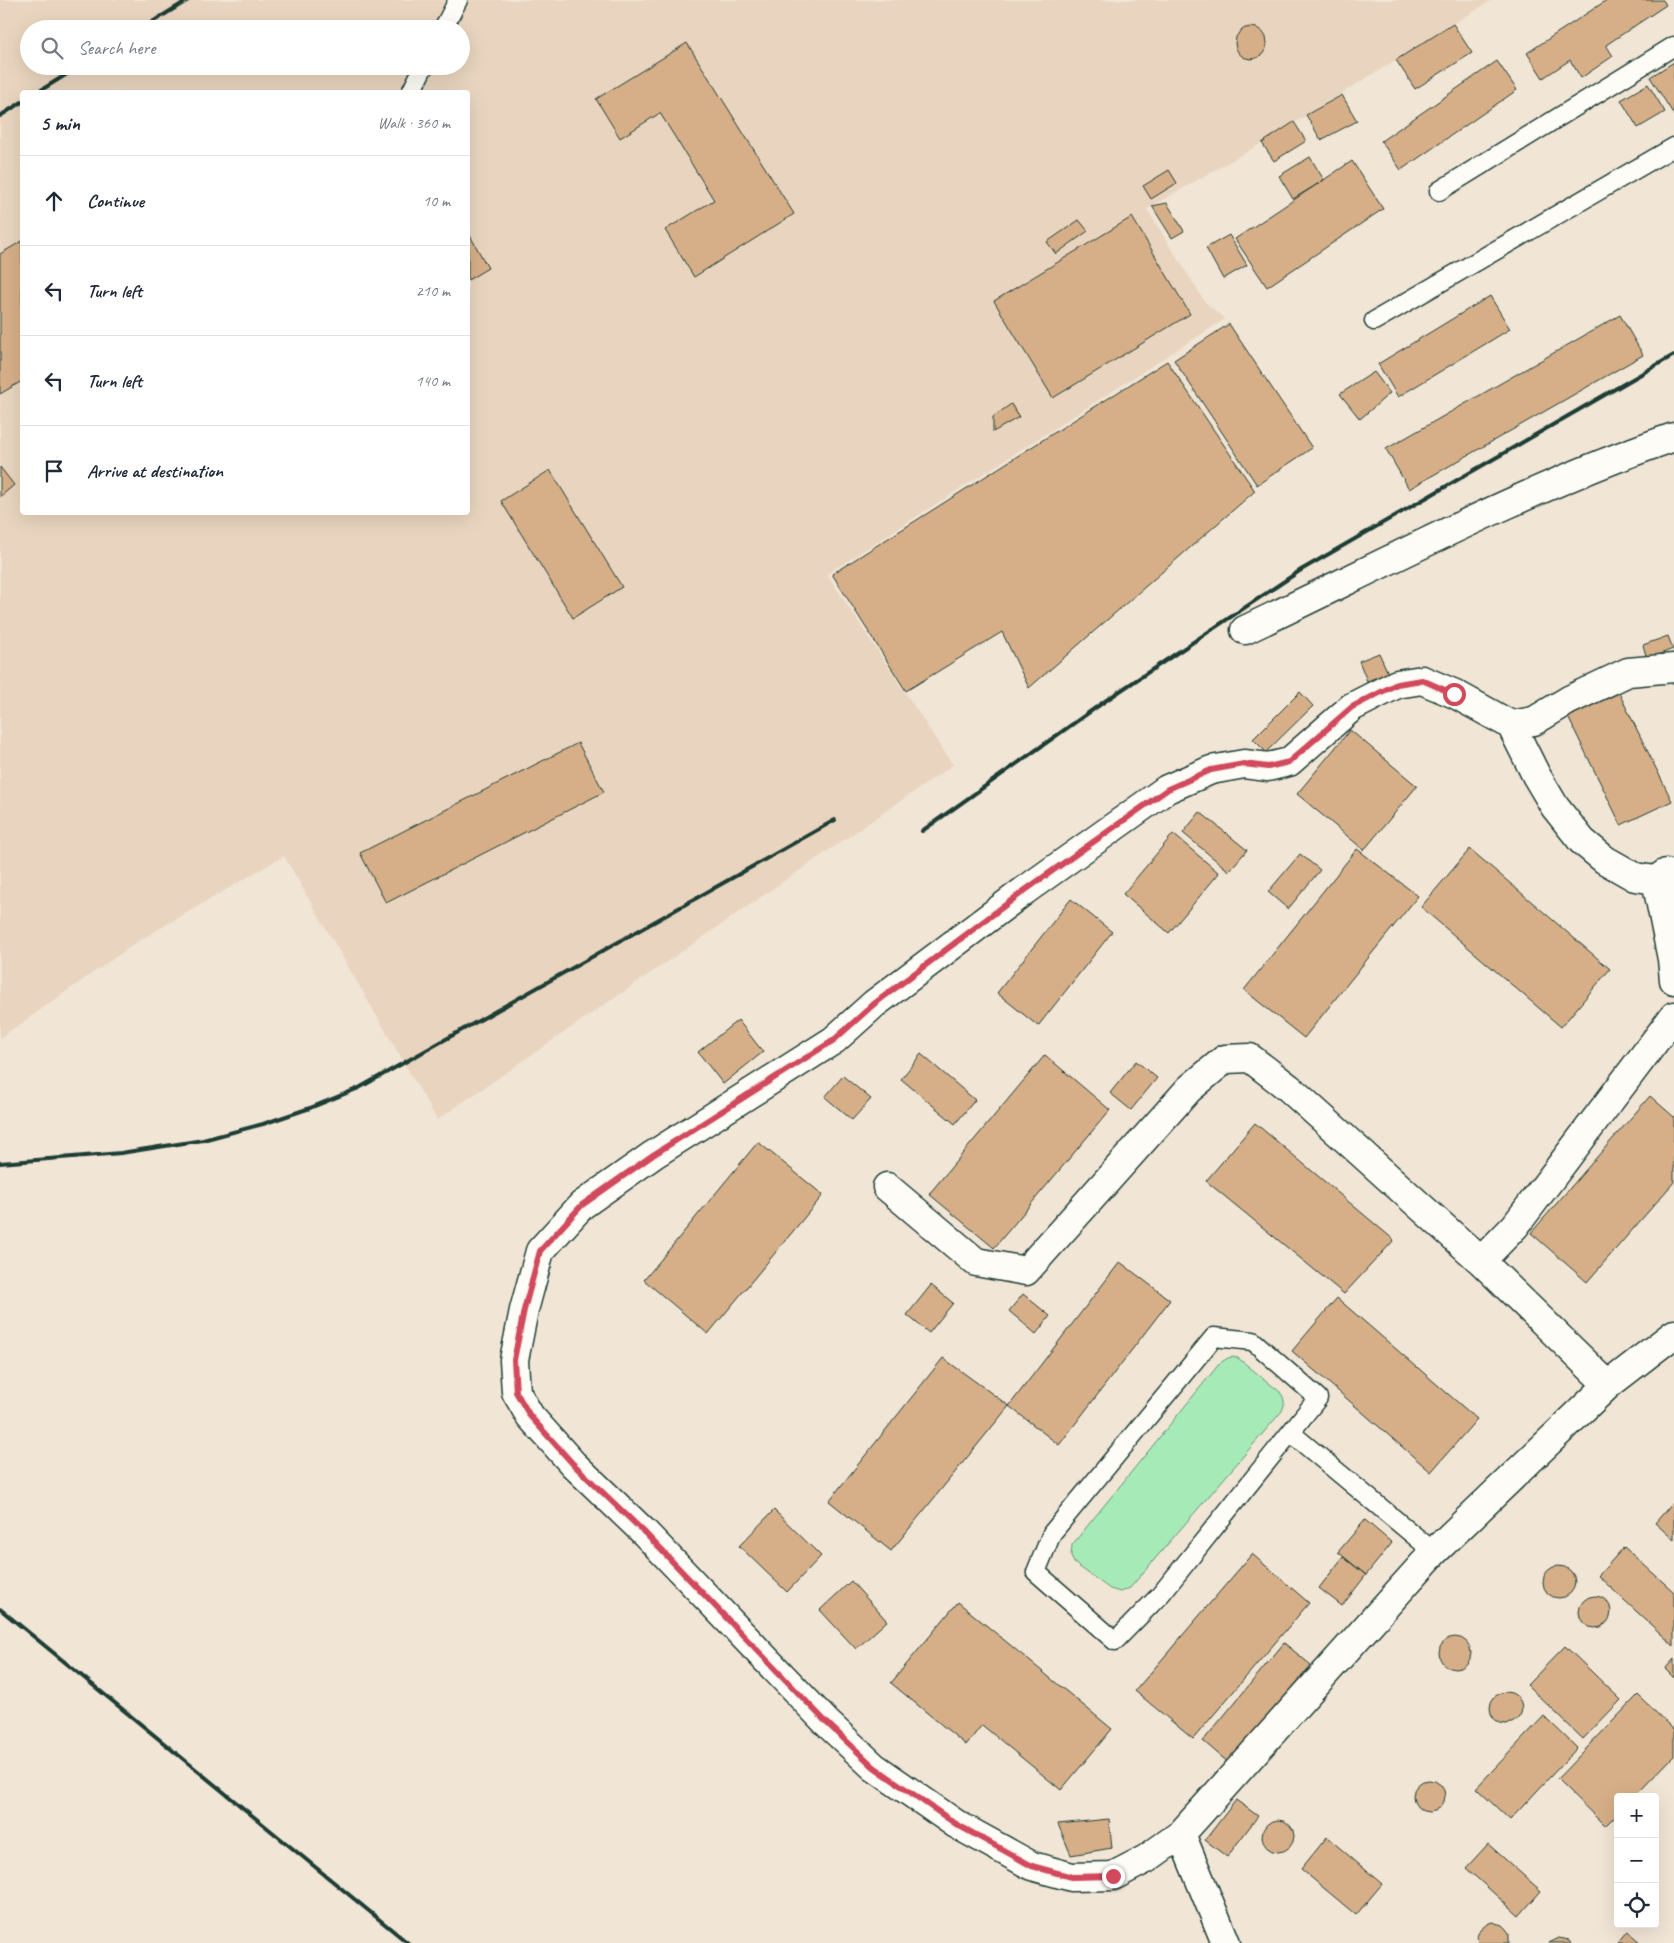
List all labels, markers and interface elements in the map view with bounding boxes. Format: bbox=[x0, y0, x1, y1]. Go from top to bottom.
search box bbox=[20, 20, 470, 75]
icon: search bbox=[38, 34, 66, 62]
text: Search here bbox=[78, 36, 155, 60]
text: 5 min bbox=[40, 110, 80, 136]
text: Walk · 360 m bbox=[378, 113, 450, 133]
icon: ahead bbox=[40, 187, 68, 215]
text: Continue bbox=[87, 189, 144, 213]
text: 10 m bbox=[423, 191, 450, 211]
icon: left bbox=[40, 277, 68, 305]
text: Turn left bbox=[87, 279, 142, 303]
text: 210 m bbox=[416, 281, 450, 301]
icon: left bbox=[40, 367, 68, 395]
text: Turn left bbox=[87, 369, 142, 393]
text: 140 m bbox=[416, 371, 450, 391]
icon: arrive bbox=[40, 457, 68, 485]
text: Arrive at destination bbox=[87, 459, 223, 483]
route start bbox=[1443, 683, 1466, 706]
map controls bbox=[1614, 1793, 1659, 1928]
button: + bbox=[1614, 1793, 1659, 1838]
button: − bbox=[1614, 1838, 1659, 1883]
route end bbox=[1102, 1865, 1125, 1888]
button: locate bbox=[1614, 1883, 1659, 1928]

